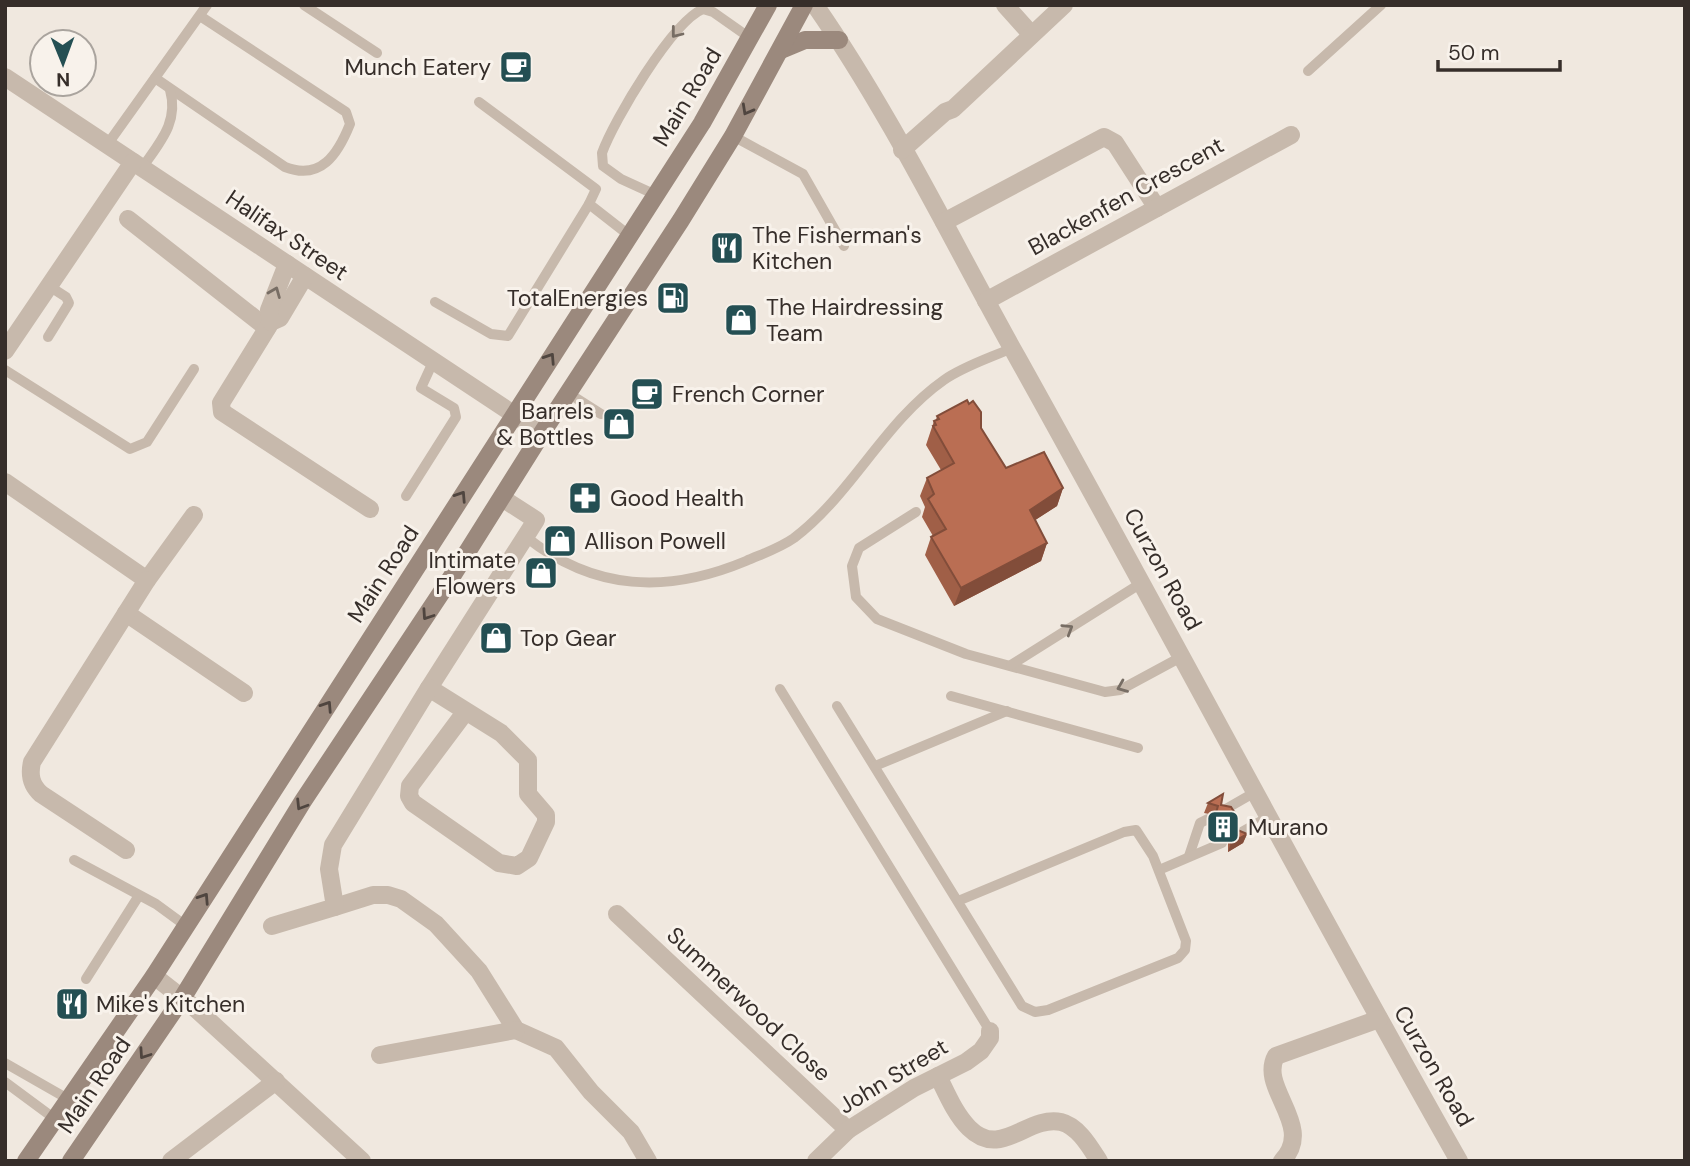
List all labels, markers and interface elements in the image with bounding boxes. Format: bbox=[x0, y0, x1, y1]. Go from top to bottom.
one-way arrow bbox=[671, 25, 684, 37]
north arrow bbox=[28, 28, 98, 98]
scale bar bbox=[1438, 28, 1560, 72]
text: 50 m bbox=[1448, 39, 1499, 67]
street label: Main Road bbox=[646, 42, 728, 152]
cafe icon: Munch Eatery bbox=[497, 48, 535, 86]
place label: Munch Eatery bbox=[345, 52, 491, 82]
text: N bbox=[56, 67, 70, 92]
one-way arrow bbox=[742, 102, 755, 115]
street label: Blackenfen Crescent bbox=[1023, 130, 1229, 262]
street label: Halifax Street bbox=[220, 183, 354, 287]
place label: The Fisherman's Kitchen bbox=[752, 220, 922, 276]
restaurant icon: The Fisherman's Kitchen bbox=[708, 229, 746, 267]
fuel station icon: TotalEnergies bbox=[654, 279, 692, 317]
place label: TotalEnergies bbox=[507, 283, 648, 313]
one-way arrow bbox=[267, 287, 281, 299]
place label: The Hairdressing Team bbox=[766, 292, 943, 348]
shop icon: The Hairdressing Team bbox=[722, 301, 760, 339]
one-way arrow bbox=[542, 353, 555, 366]
cafe icon: French Corner bbox=[628, 375, 666, 413]
place label: French Corner bbox=[672, 379, 825, 409]
place label: Barrels & Bottles bbox=[496, 396, 594, 452]
shop icon: Barrels & Bottles bbox=[600, 405, 638, 443]
pharmacy icon: Good Health bbox=[566, 479, 604, 517]
place label: Good Health bbox=[610, 483, 744, 513]
one-way arrow bbox=[453, 491, 466, 504]
street label: Curzon Road bbox=[1117, 503, 1209, 635]
street label: Main Road bbox=[340, 520, 426, 628]
shop icon: Allison Powell bbox=[541, 522, 579, 560]
place label: Allison Powell bbox=[584, 526, 726, 556]
place label: Intimate Flowers bbox=[428, 545, 516, 601]
shop icon: Intimate Flowers bbox=[522, 554, 560, 592]
one-way arrow bbox=[423, 607, 435, 620]
shop icon: Top Gear bbox=[477, 619, 515, 657]
place label: Top Gear bbox=[520, 623, 617, 653]
one-way arrow bbox=[1061, 624, 1074, 637]
one-way arrow bbox=[1117, 678, 1129, 692]
one-way arrow bbox=[318, 701, 331, 714]
one-way arrow bbox=[297, 797, 310, 810]
building icon: Murano bbox=[1204, 808, 1242, 846]
place label: Murano bbox=[1248, 812, 1328, 842]
one-way arrow bbox=[196, 892, 209, 905]
street label: Summerwood Close bbox=[661, 920, 837, 1088]
restaurant icon: Mike's Kitchen bbox=[53, 985, 91, 1023]
place label: Mike's Kitchen bbox=[96, 989, 245, 1019]
street label: Curzon Road bbox=[1387, 1000, 1481, 1132]
street label: Main Road bbox=[51, 1031, 137, 1139]
street label: John Street bbox=[833, 1031, 953, 1121]
one-way arrow bbox=[140, 1046, 152, 1059]

